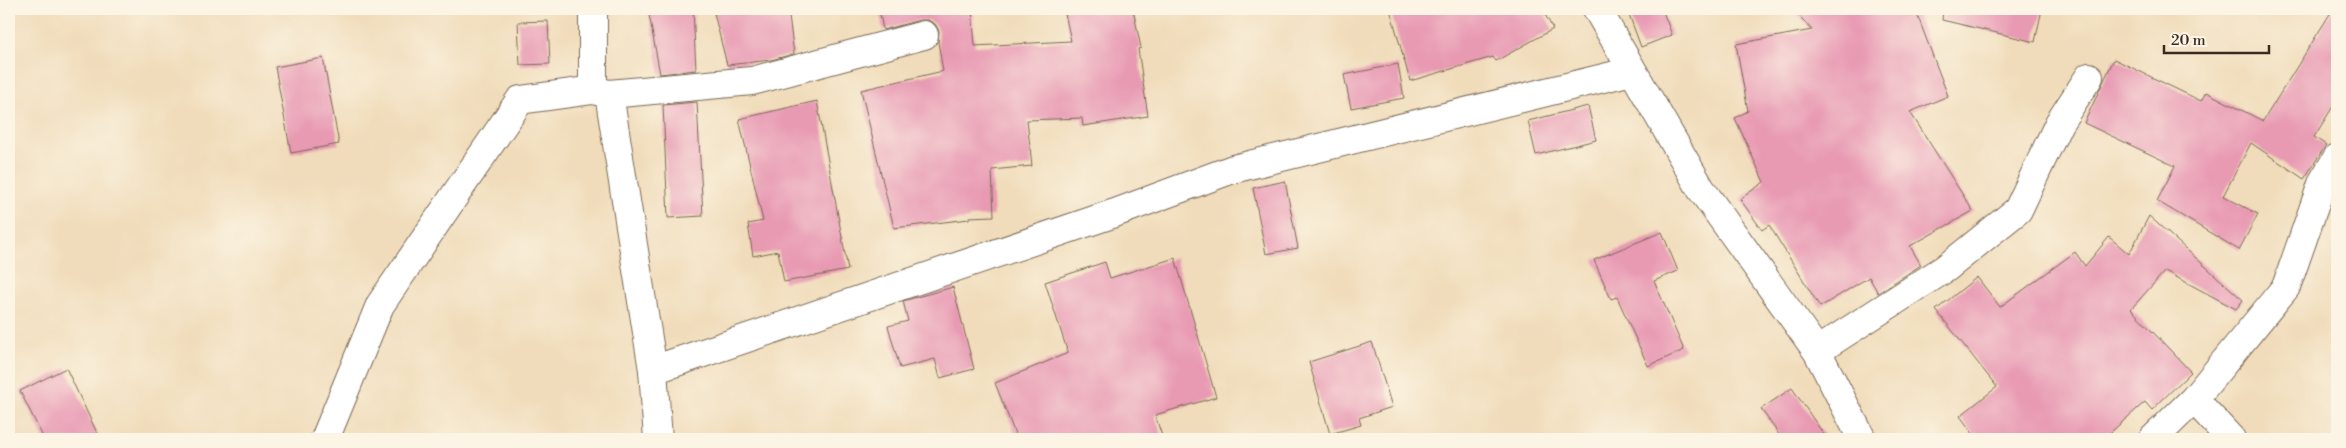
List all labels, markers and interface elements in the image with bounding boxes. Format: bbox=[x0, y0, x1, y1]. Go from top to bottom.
scale bar bbox=[2164, 22, 2268, 54]
text: 20 m bbox=[2171, 31, 2206, 50]

